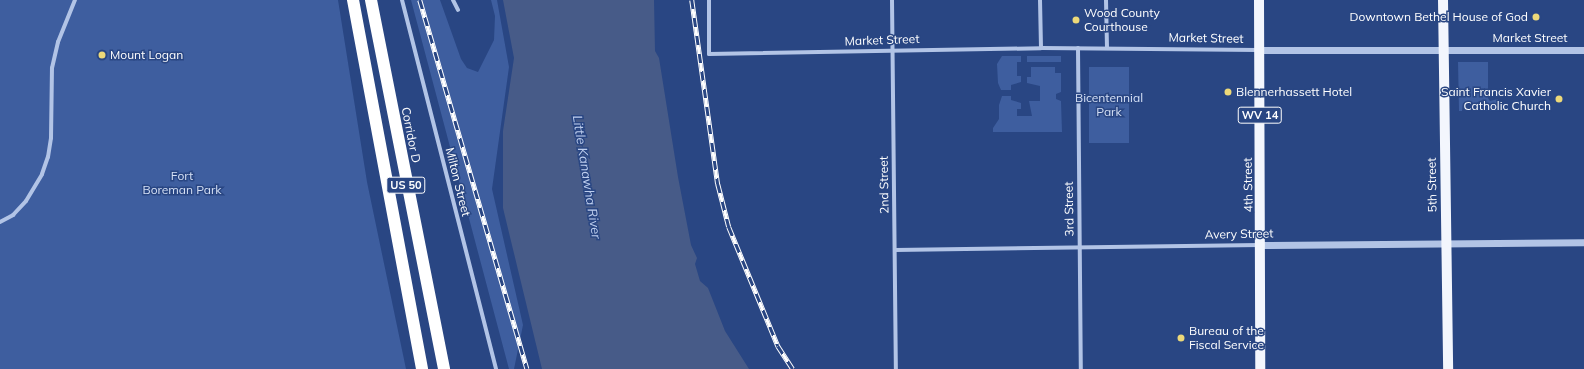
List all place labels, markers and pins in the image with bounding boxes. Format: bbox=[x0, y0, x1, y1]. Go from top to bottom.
place label: Wood County Courthouse bbox=[1084, 6, 1160, 34]
place label: Downtown Bethel House of God bbox=[1350, 10, 1528, 24]
marker: Downtown Bethel House of God bbox=[1531, 12, 1541, 22]
marker: Wood County Courthouse bbox=[1071, 15, 1081, 25]
place label: Mount Logan bbox=[110, 48, 183, 62]
marker: Mount Logan bbox=[97, 50, 107, 60]
place label: Blennerhassett Hotel bbox=[1236, 85, 1352, 99]
place label: Saint Francis Xavier Catholic Church bbox=[1441, 85, 1551, 113]
marker: Blennerhassett Hotel bbox=[1223, 87, 1233, 97]
marker: Saint Francis Xavier Catholic Church bbox=[1554, 94, 1564, 104]
place label: Bureau of the Fiscal Service bbox=[1189, 324, 1264, 352]
marker: Bureau of the Fiscal Service bbox=[1176, 333, 1186, 343]

